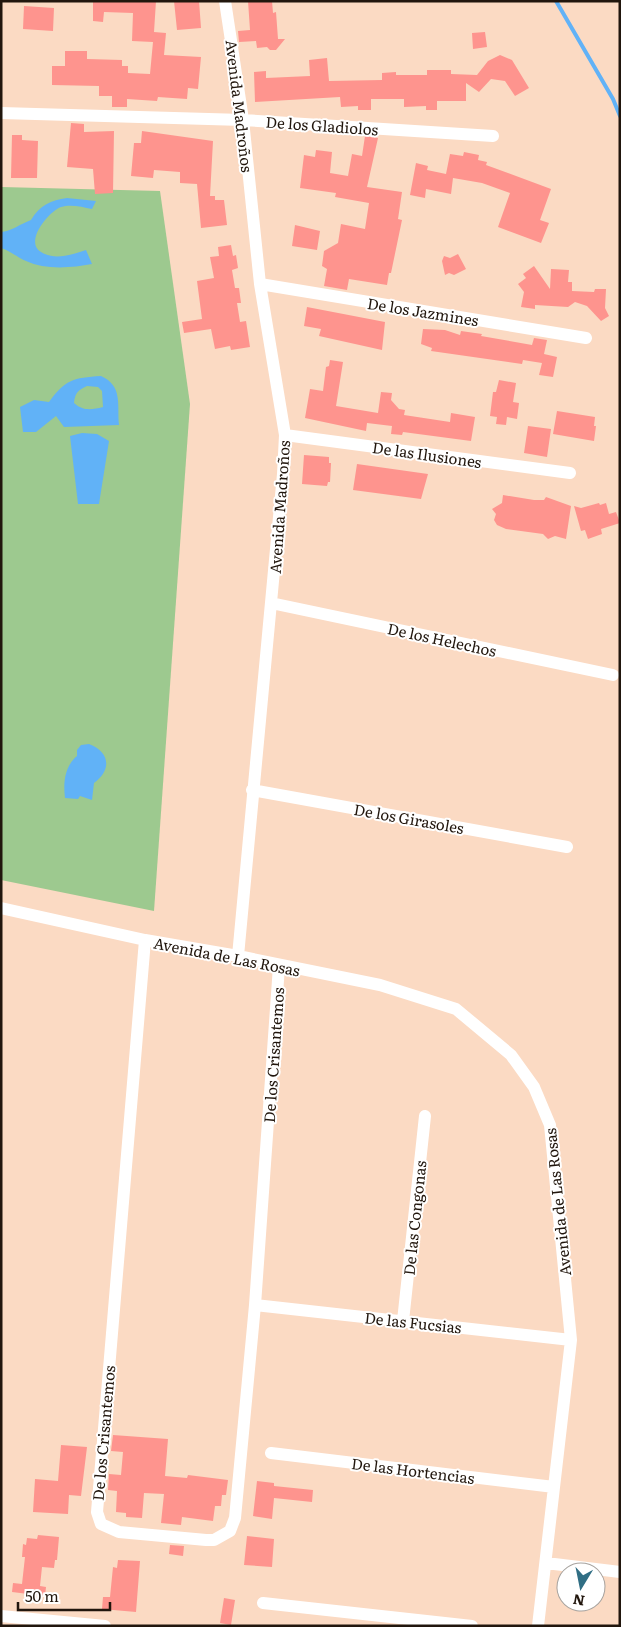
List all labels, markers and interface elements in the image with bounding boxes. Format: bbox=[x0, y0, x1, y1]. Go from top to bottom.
street label: Avenida Madroños bbox=[220, 38, 260, 174]
street label: De los Gladiolos bbox=[265, 110, 379, 140]
street label: De los Jazmines bbox=[366, 291, 480, 331]
street label: De las Ilusiones bbox=[371, 435, 483, 473]
street label: Avenida Madroños bbox=[263, 439, 295, 574]
street label: De los Helechos bbox=[385, 616, 499, 662]
street label: De los Girasoles bbox=[352, 797, 466, 839]
street label: Avenida de Las Rosas bbox=[152, 931, 302, 982]
street label: De los Crisantemos bbox=[257, 986, 289, 1123]
street label: Avenida de Las Rosas bbox=[538, 1127, 576, 1277]
street label: De las Congonas bbox=[397, 1159, 431, 1277]
street label: De las Fucsias bbox=[363, 1305, 463, 1339]
street label: De los Crisantemos bbox=[86, 1364, 120, 1502]
street label: De las Hortencias bbox=[350, 1451, 476, 1489]
north arrow bbox=[556, 1562, 606, 1612]
scale bar bbox=[18, 1580, 110, 1612]
text: 50 m bbox=[25, 1584, 59, 1607]
text: N bbox=[571, 1590, 586, 1612]

